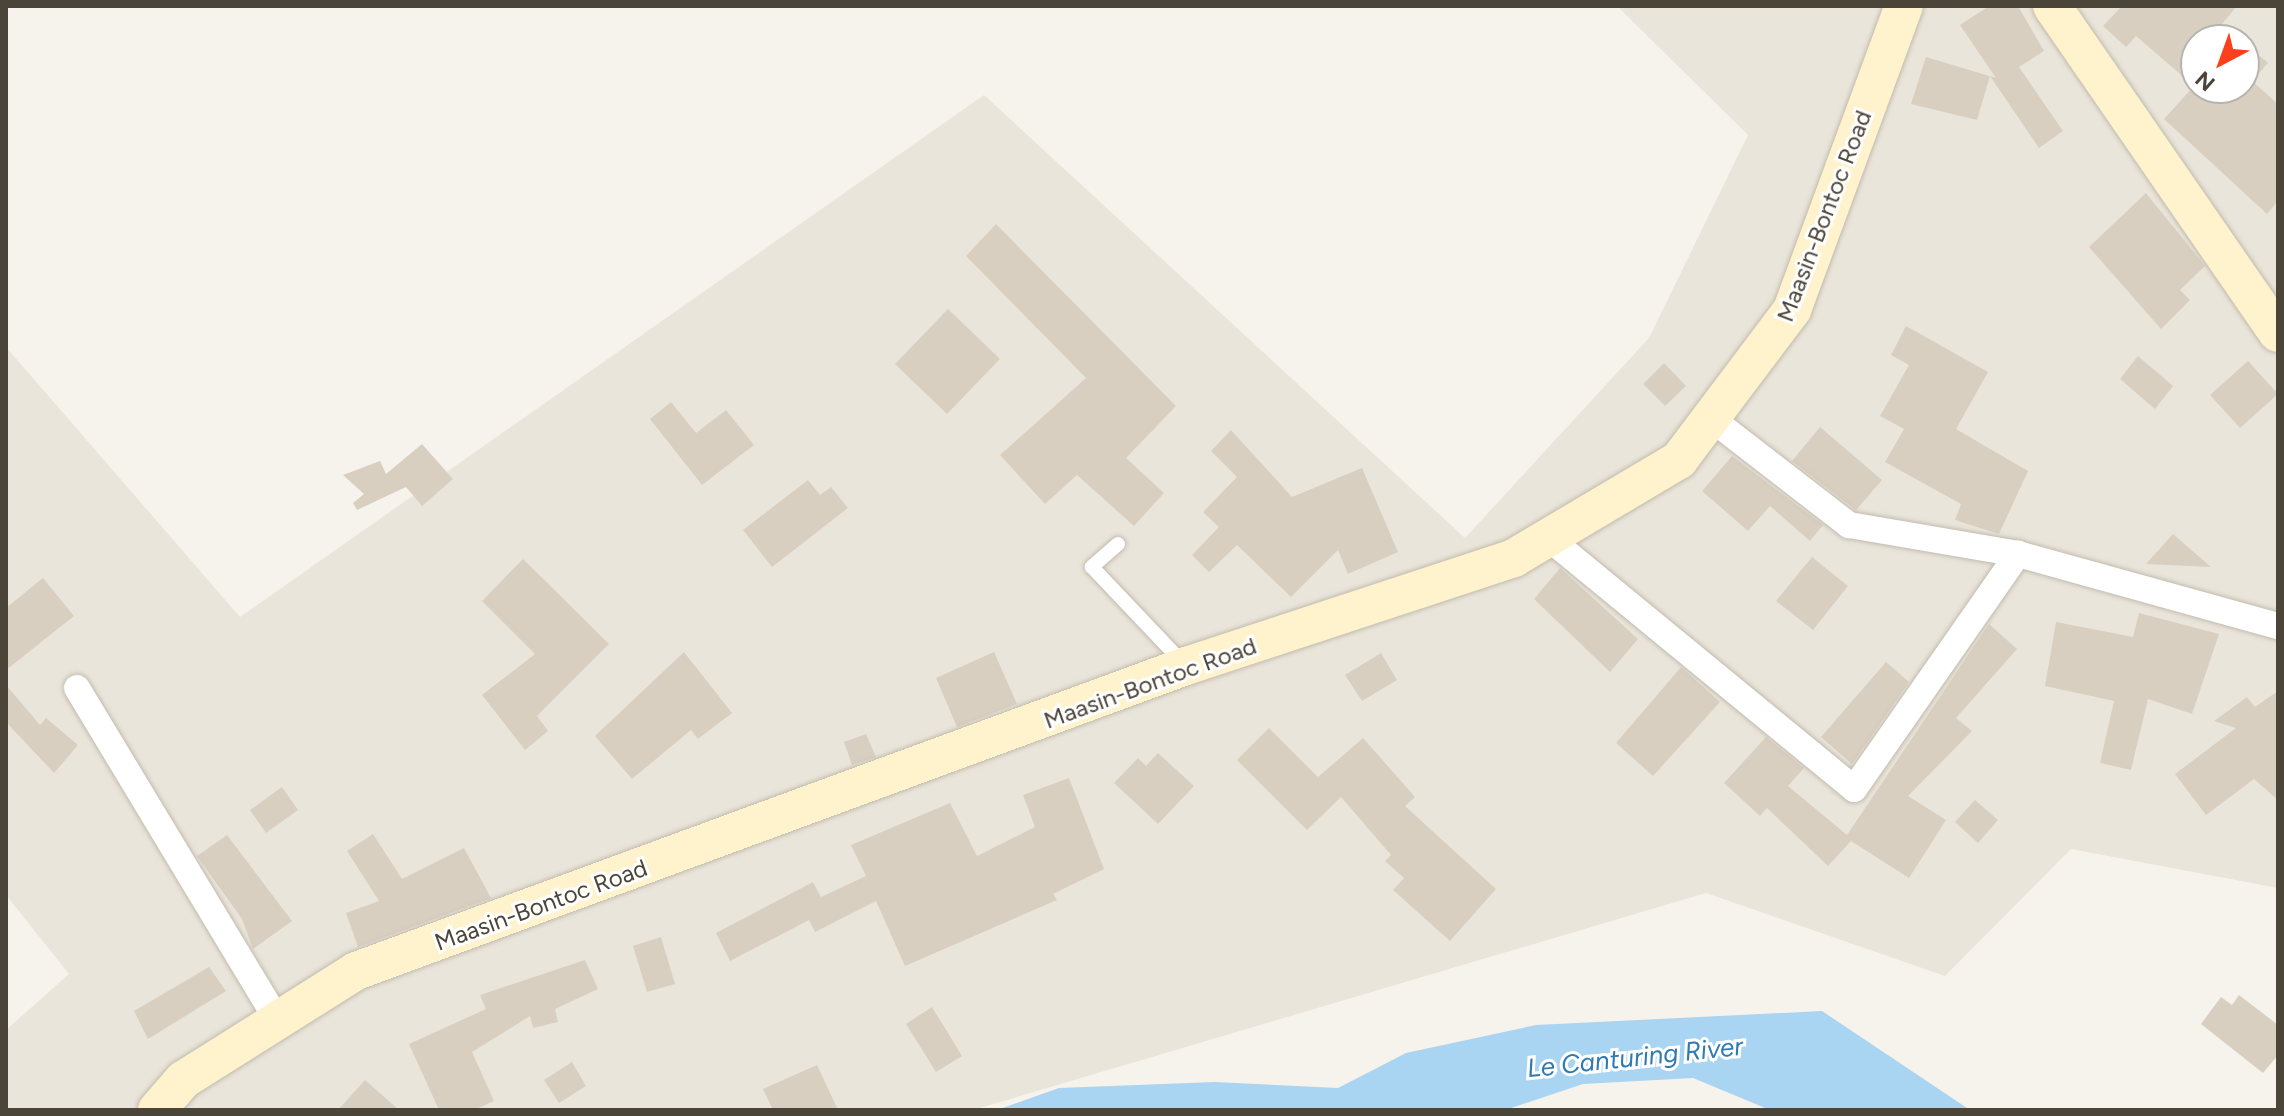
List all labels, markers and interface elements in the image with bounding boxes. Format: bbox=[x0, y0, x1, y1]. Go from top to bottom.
north arrow bbox=[2180, 24, 2260, 104]
text: N bbox=[2190, 65, 2221, 97]
street label: Maasin-Bontoc Road bbox=[1770, 106, 1878, 326]
street label: Maasin-Bontoc Road bbox=[1040, 631, 1260, 735]
street label: Maasin-Bontoc Road bbox=[431, 853, 651, 957]
water label: Le Canturing River bbox=[1525, 1031, 1745, 1085]

